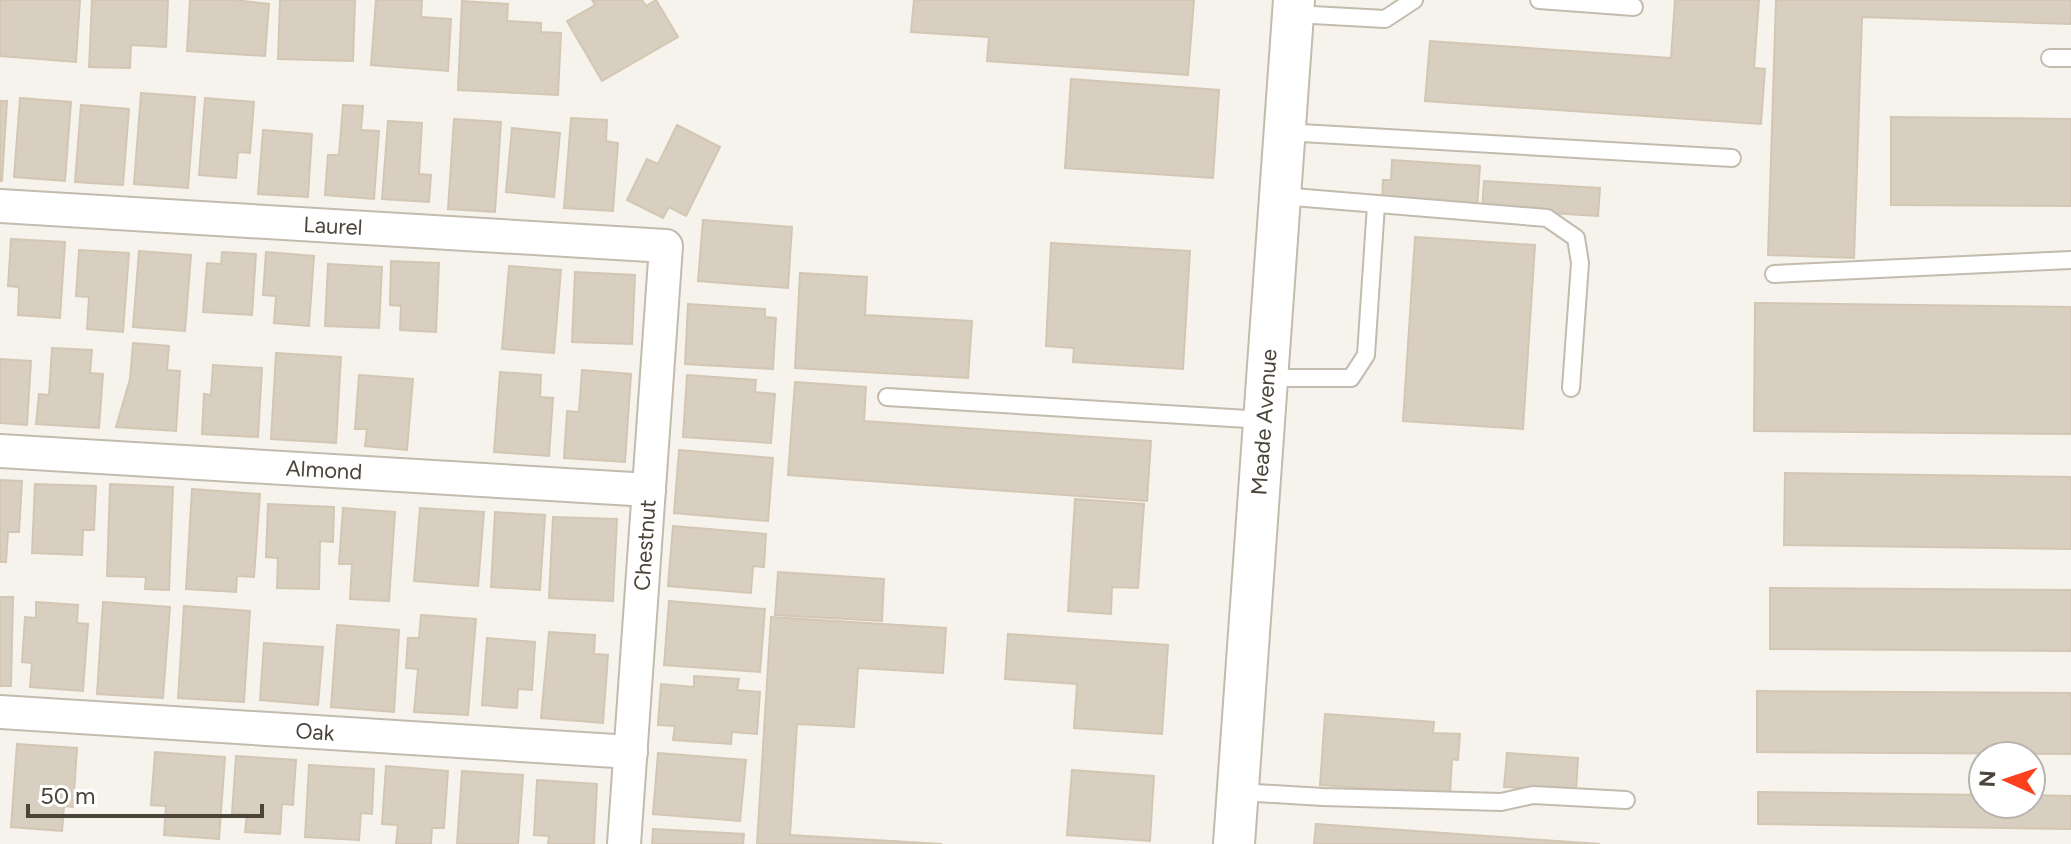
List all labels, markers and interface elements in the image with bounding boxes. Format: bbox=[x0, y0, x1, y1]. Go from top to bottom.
street label: Laurel bbox=[303, 211, 363, 241]
street label: Meade Avenue bbox=[1245, 348, 1283, 496]
street label: Almond bbox=[285, 455, 363, 485]
street label: Chestnut bbox=[628, 498, 662, 592]
street label: Oak bbox=[295, 717, 336, 747]
north arrow bbox=[1967, 740, 2047, 820]
scale bar bbox=[28, 768, 262, 818]
text: N bbox=[1974, 770, 2001, 788]
text: 50 m bbox=[40, 781, 96, 810]

